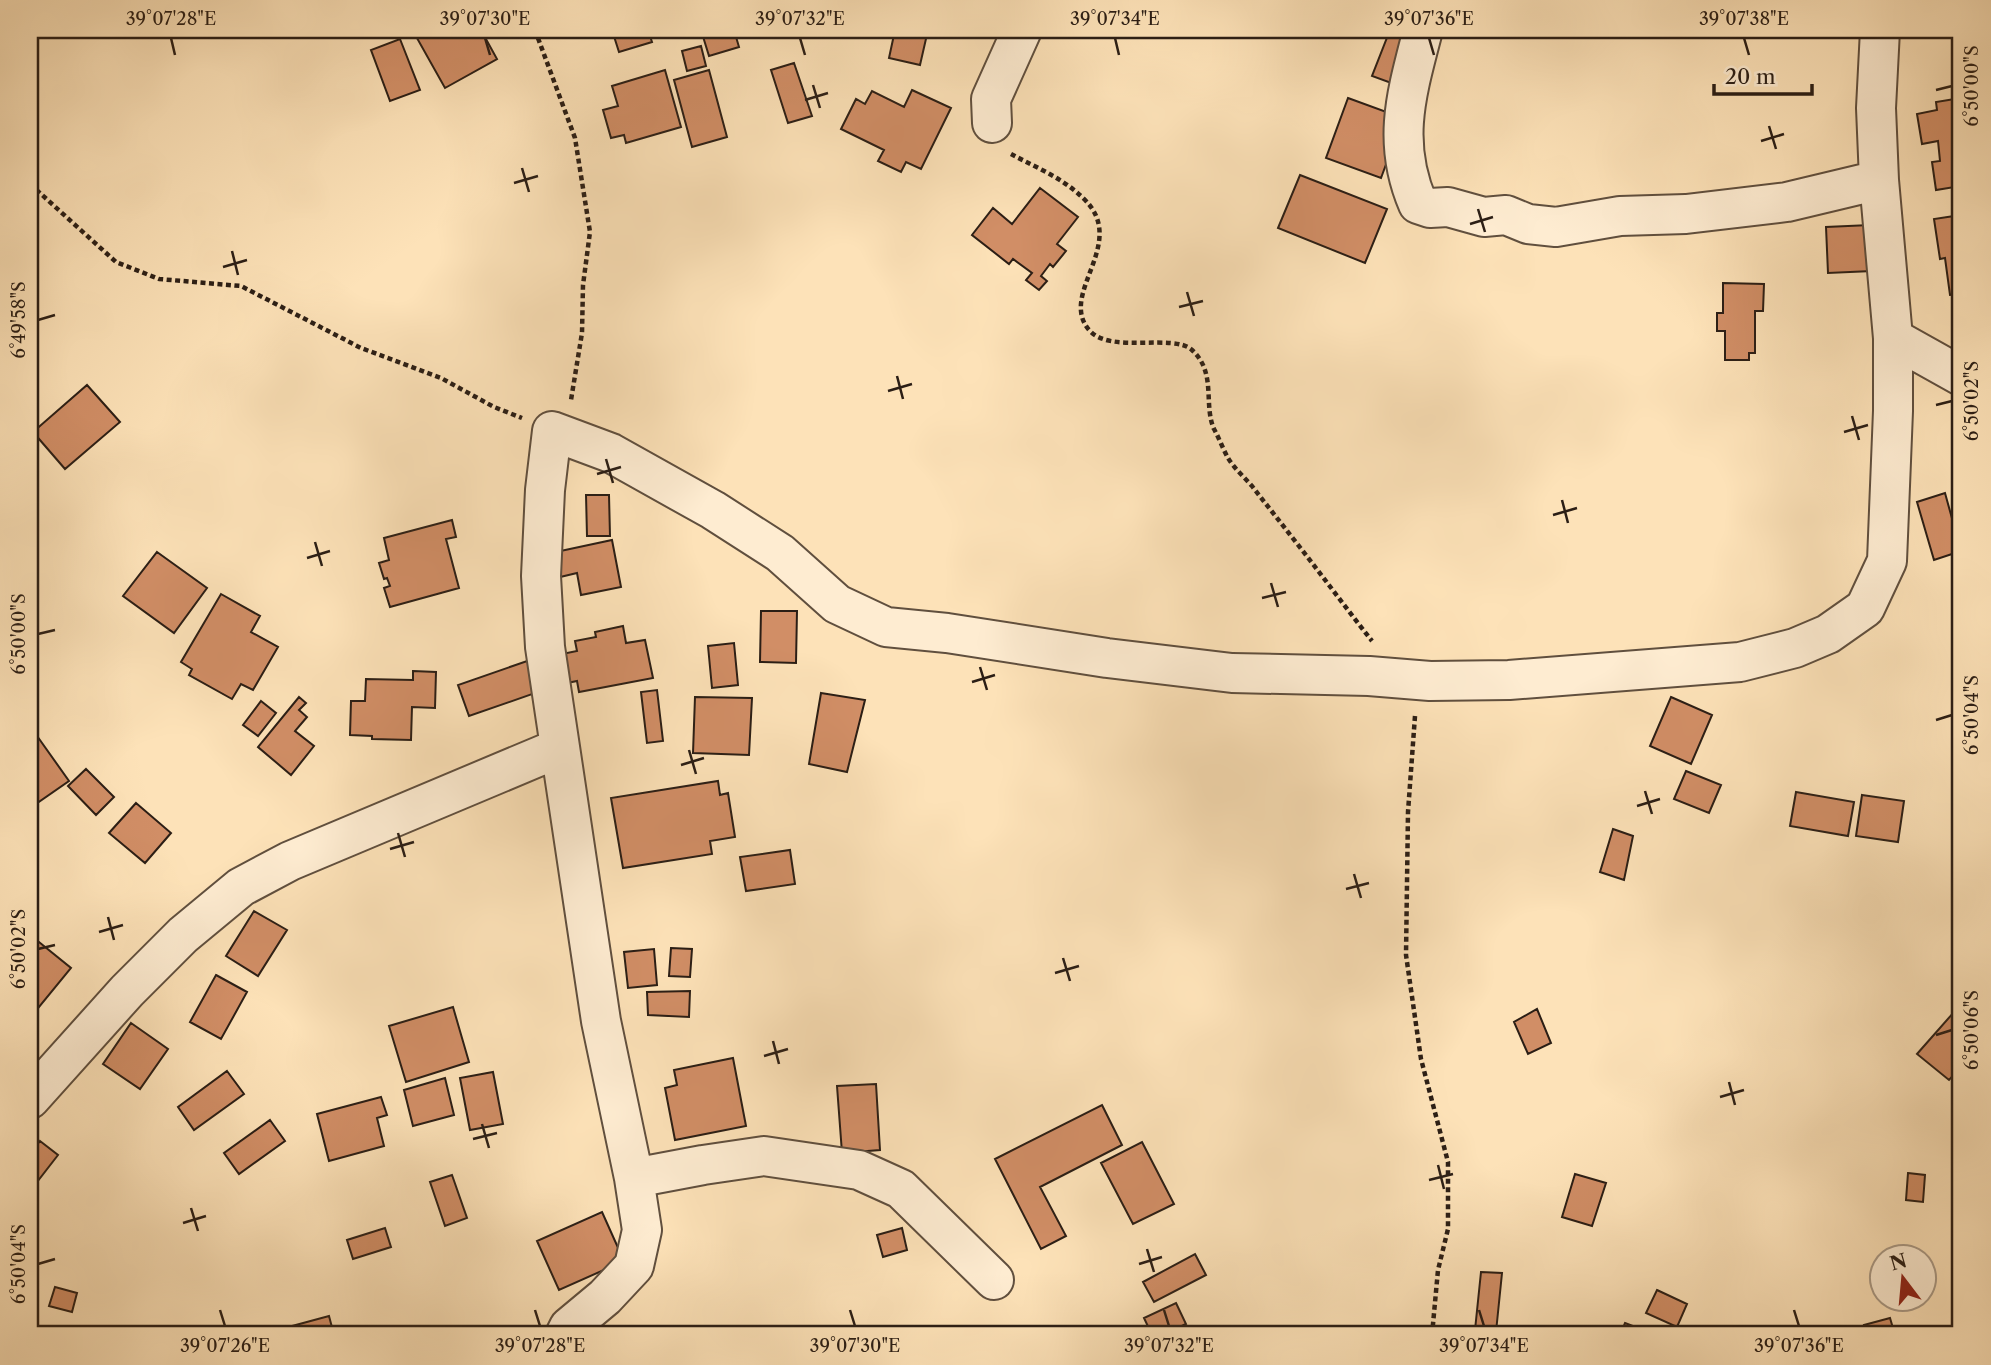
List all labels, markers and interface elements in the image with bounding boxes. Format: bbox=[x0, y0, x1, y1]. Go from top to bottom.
text: 39°07'28"E bbox=[126, 8, 216, 30]
text: 39°07'30"E bbox=[440, 8, 530, 30]
text: 39°07'32"E bbox=[755, 8, 845, 30]
text: 39°07'34"E bbox=[1070, 8, 1160, 30]
text: 39°07'36"E bbox=[1384, 8, 1474, 30]
text: 39°07'38"E bbox=[1699, 8, 1789, 30]
text: 6°50'00"S bbox=[1961, 45, 1983, 127]
scale bar bbox=[1714, 52, 1812, 96]
text: 20 m bbox=[1725, 64, 1776, 89]
text: 6°49'58"S bbox=[8, 281, 30, 359]
text: 6°50'02"S bbox=[1961, 361, 1983, 441]
text: 6°50'00"S bbox=[8, 593, 30, 675]
text: 6°50'04"S bbox=[1961, 675, 1983, 755]
text: 6°50'02"S bbox=[8, 909, 30, 989]
text: 6°50'06"S bbox=[1961, 990, 1983, 1070]
text: 6°50'04"S bbox=[8, 1224, 30, 1304]
north arrow bbox=[1868, 1242, 1938, 1312]
text: N bbox=[1887, 1249, 1910, 1275]
text: 39°07'26"E bbox=[180, 1335, 270, 1357]
text: 39°07'28"E bbox=[495, 1335, 585, 1357]
text: 39°07'30"E bbox=[810, 1335, 900, 1357]
text: 39°07'32"E bbox=[1124, 1335, 1214, 1357]
text: 39°07'34"E bbox=[1439, 1335, 1529, 1357]
text: 39°07'36"E bbox=[1754, 1335, 1844, 1357]

